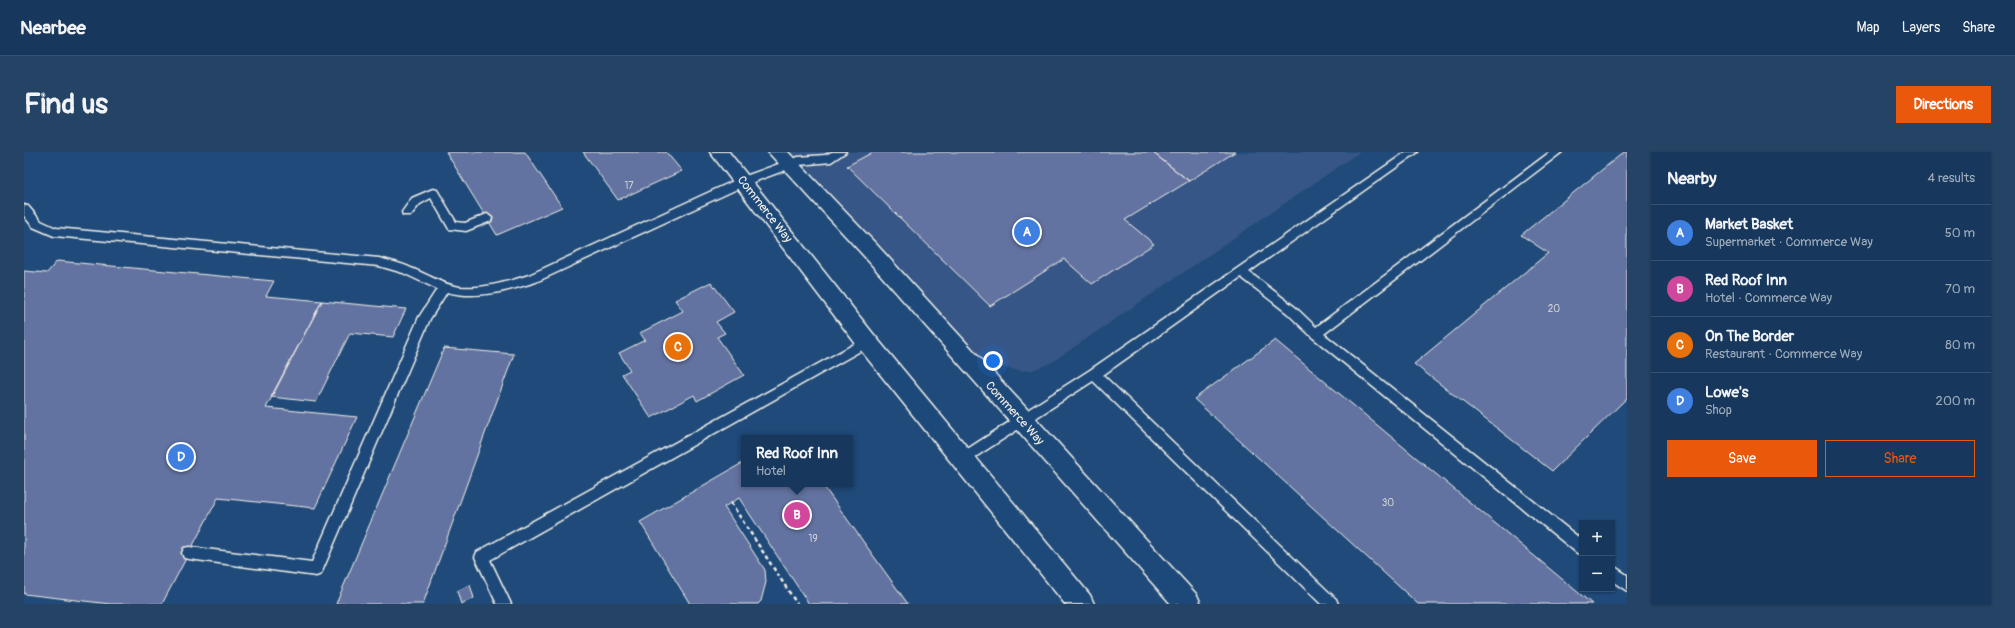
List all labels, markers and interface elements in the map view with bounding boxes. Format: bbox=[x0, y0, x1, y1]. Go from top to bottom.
text: Nearbee bbox=[20, 16, 86, 40]
text: Map bbox=[1857, 19, 1880, 36]
text: Layers bbox=[1902, 19, 1940, 36]
text: Share bbox=[1962, 19, 1995, 36]
button: Directions bbox=[1896, 86, 1991, 123]
text: Find us bbox=[24, 87, 108, 122]
text: Nearby bbox=[1667, 168, 1716, 189]
text: 4 results bbox=[1928, 170, 1975, 186]
street label: Commerce Way bbox=[734, 173, 795, 246]
house number: 17 bbox=[624, 180, 634, 192]
text: Market Basket bbox=[1705, 215, 1793, 234]
pin: A bbox=[1014, 217, 1040, 247]
text: A bbox=[1676, 225, 1684, 241]
text: 50 m bbox=[1945, 225, 1975, 241]
text: Supermarket · Commerce Way bbox=[1705, 234, 1873, 250]
text: Red Roof Inn bbox=[1705, 271, 1787, 290]
text: B bbox=[1676, 281, 1684, 297]
text: 70 m bbox=[1945, 281, 1975, 297]
text: Hotel · Commerce Way bbox=[1705, 290, 1832, 306]
house number: 20 bbox=[1548, 303, 1560, 315]
text: On The Border bbox=[1705, 327, 1794, 346]
pin: C bbox=[665, 332, 691, 362]
text: C bbox=[1676, 337, 1684, 353]
text: 80 m bbox=[1945, 337, 1975, 353]
text: Restaurant · Commerce Way bbox=[1705, 346, 1862, 362]
your location bbox=[983, 351, 1003, 371]
street label: Commerce Way bbox=[982, 378, 1047, 448]
text: Lowe's bbox=[1705, 383, 1749, 402]
text: D bbox=[1676, 393, 1684, 409]
text: 200 m bbox=[1936, 393, 1975, 409]
text: Shop bbox=[1705, 402, 1732, 418]
popup bbox=[741, 435, 853, 487]
button: Save bbox=[1667, 440, 1817, 477]
button: Share bbox=[1825, 440, 1975, 477]
pin: D bbox=[168, 442, 194, 472]
text: Red Roof Inn bbox=[756, 444, 838, 463]
text: Hotel bbox=[756, 463, 786, 479]
house number: 30 bbox=[1382, 497, 1394, 509]
pin: B bbox=[784, 500, 810, 530]
map controls bbox=[1579, 520, 1615, 592]
button: + bbox=[1579, 520, 1615, 556]
house number: 19 bbox=[808, 533, 818, 545]
button: − bbox=[1579, 556, 1615, 592]

